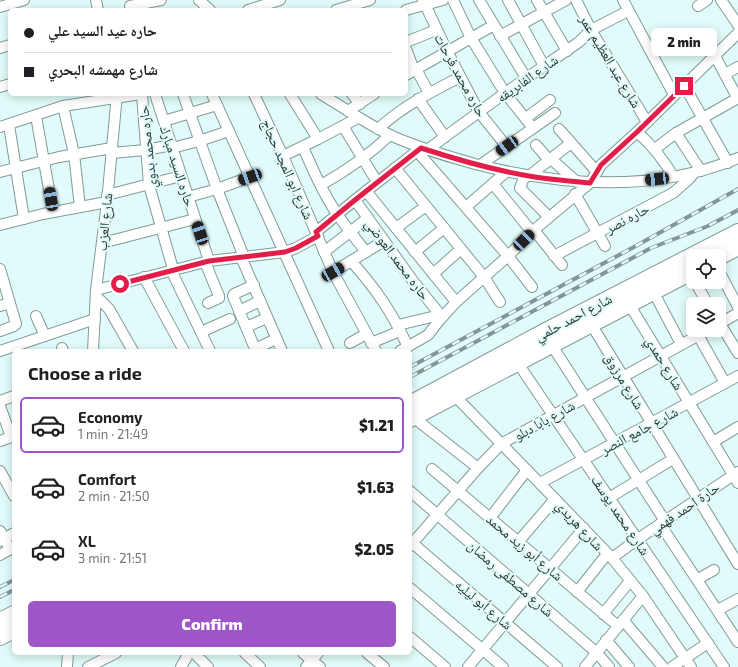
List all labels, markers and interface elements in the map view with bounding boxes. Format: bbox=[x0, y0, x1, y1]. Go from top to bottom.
street label: شارع عبد العظيم عمر bbox=[574, 10, 645, 112]
text: حاره عيد السيد علي bbox=[48, 21, 157, 39]
callout: 2 min bbox=[651, 28, 717, 56]
street label: حاره محمد فرحات bbox=[430, 30, 491, 120]
text: 2 min bbox=[667, 34, 701, 50]
street label: شارع الفابريقه bbox=[493, 51, 562, 107]
text: شارع مهمشه البحري bbox=[48, 60, 158, 78]
route end bbox=[675, 77, 693, 95]
street label: حاره محمد بدوي bbox=[134, 104, 163, 189]
street label: شارع ابو المجد حجاج bbox=[256, 116, 318, 223]
street label: حاره السيد مبارك bbox=[156, 123, 199, 209]
car bbox=[494, 134, 520, 158]
car bbox=[237, 167, 263, 187]
car bbox=[644, 172, 670, 186]
car bbox=[43, 186, 59, 212]
street label: شارع العزب bbox=[92, 192, 117, 252]
street label: حاره نصر bbox=[601, 199, 652, 238]
street label: حاره محمد العوضي bbox=[359, 215, 434, 305]
car bbox=[191, 220, 209, 246]
car bbox=[511, 227, 537, 253]
map controls bbox=[686, 249, 726, 337]
button: locate bbox=[686, 249, 726, 289]
car bbox=[320, 261, 346, 283]
route start bbox=[111, 275, 129, 293]
street label: شارع احمد حلمي bbox=[531, 289, 616, 348]
button: layers bbox=[686, 297, 726, 337]
street label: شارع حمدي bbox=[639, 333, 688, 395]
street label: شارع مرزوق bbox=[600, 350, 648, 413]
text: Choose a ride bbox=[28, 362, 142, 384]
street label: شارع بابا دبلو bbox=[510, 396, 579, 445]
street label: شارع جامع النصر bbox=[596, 402, 682, 460]
icon: car bbox=[30, 407, 66, 443]
text: Economy bbox=[78, 408, 143, 426]
text: $1.21 bbox=[359, 416, 394, 434]
text: 1 min · 21:49 bbox=[78, 426, 148, 442]
icon: car bbox=[30, 469, 66, 505]
text: Comfort bbox=[78, 470, 136, 488]
street label: شارع محمد يوسف bbox=[586, 472, 654, 559]
text: $1.63 bbox=[357, 478, 394, 496]
street label: حارة احمد فهمي bbox=[646, 478, 724, 541]
text: 2 min · 21:50 bbox=[78, 488, 150, 504]
street label: شارع هريدي bbox=[550, 496, 608, 556]
street label: شارع أبو زيد محمد bbox=[482, 510, 567, 585]
icon: car bbox=[30, 531, 66, 567]
text: XL bbox=[78, 532, 96, 550]
street label: شارع مصطفى رمضان bbox=[463, 536, 557, 621]
text: $2.05 bbox=[354, 540, 394, 558]
text: 3 min · 21:51 bbox=[78, 550, 147, 566]
street label: شارع أبو ليليه bbox=[451, 575, 516, 634]
button: Confirm bbox=[28, 601, 396, 647]

